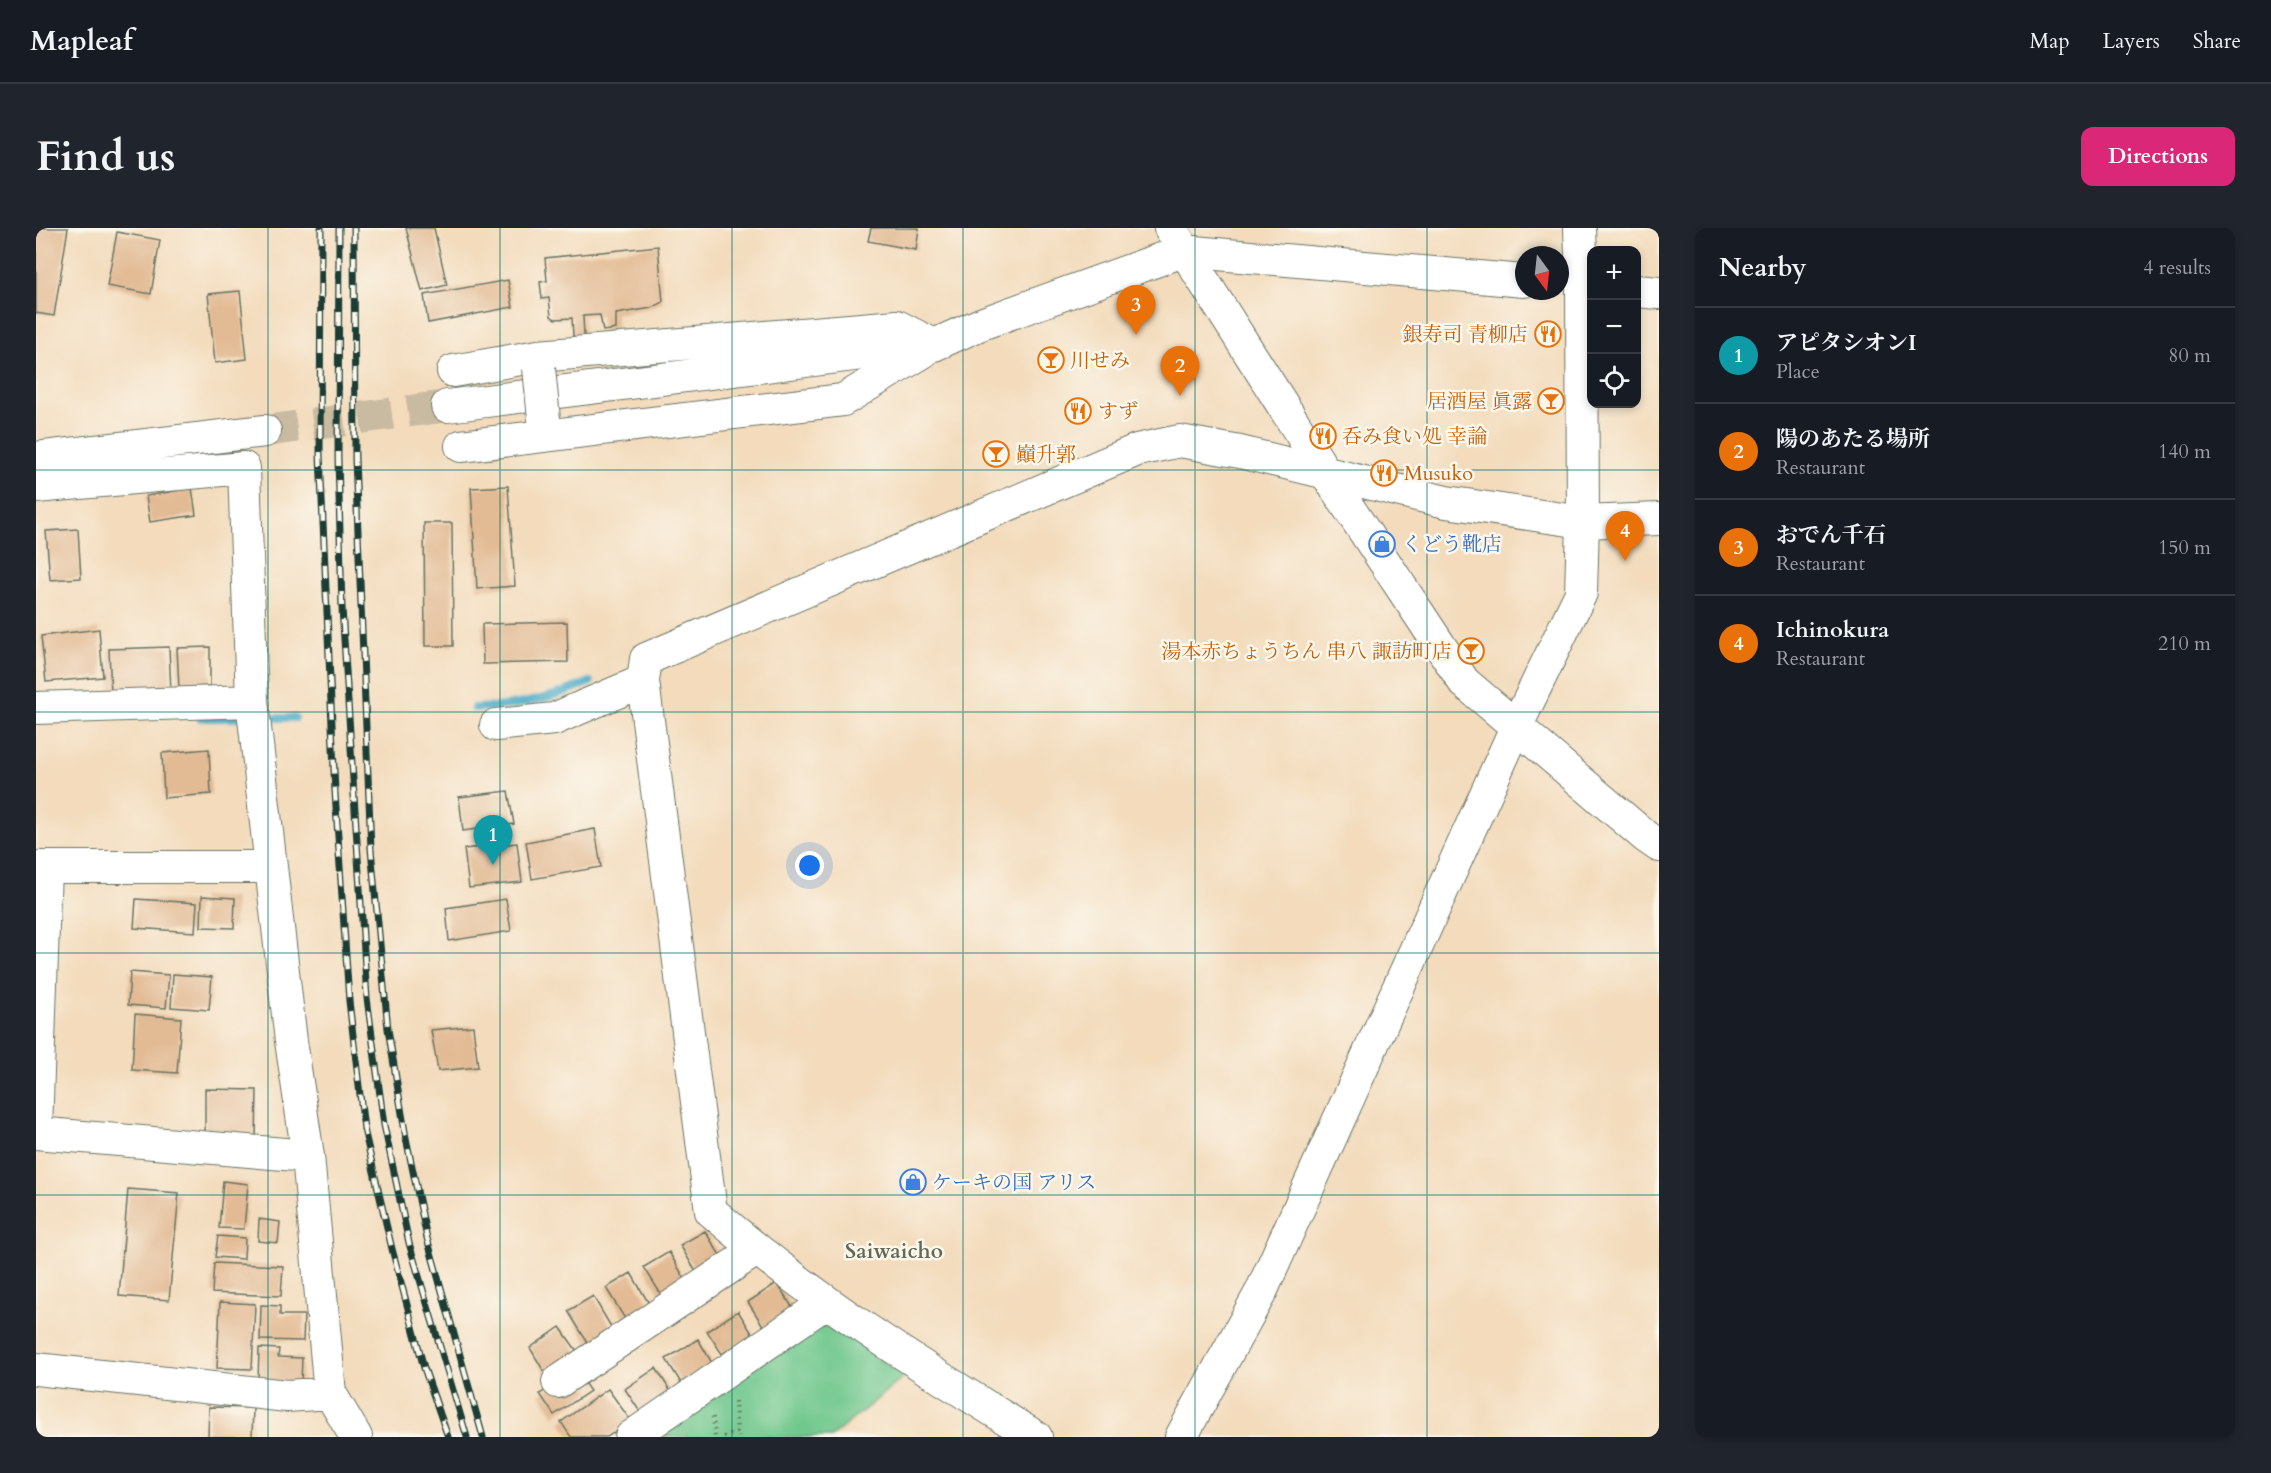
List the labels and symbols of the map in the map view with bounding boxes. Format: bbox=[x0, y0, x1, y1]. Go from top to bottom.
north arrow bbox=[1515, 246, 1569, 300]
pin: 3 bbox=[1116, 285, 1156, 335]
restaurant icon: 銀寿司 青柳店 bbox=[1533, 319, 1563, 349]
place label: 銀寿司 青柳店 bbox=[1403, 321, 1528, 348]
bar icon: 川せみ bbox=[1036, 345, 1066, 375]
pin: 2 bbox=[1160, 346, 1200, 396]
place label: 川せみ bbox=[1070, 347, 1130, 374]
bar icon: 居酒屋 眞露 bbox=[1536, 386, 1566, 416]
place label: 居酒屋 眞露 bbox=[1427, 388, 1532, 415]
restaurant icon: すず bbox=[1063, 396, 1093, 426]
place label: すず bbox=[1098, 398, 1138, 425]
restaurant icon: 呑み食い処 幸論 bbox=[1308, 421, 1338, 451]
place label: 呑み食い処 幸論 bbox=[1342, 423, 1487, 450]
bar icon: 巓升郭 bbox=[981, 439, 1011, 469]
place label: 巓升郭 bbox=[1016, 441, 1076, 468]
restaurant icon: Musuko bbox=[1369, 458, 1399, 488]
place label: Musuko bbox=[1404, 460, 1473, 487]
pin: 4 bbox=[1606, 512, 1644, 561]
shop icon: くどう靴店 bbox=[1367, 529, 1397, 559]
place label: くどう靴店 bbox=[1402, 531, 1502, 558]
bar icon: 湯本赤ちょうちん 串八 諏訪町店 bbox=[1456, 636, 1486, 666]
place label: 湯本赤ちょうちん 串八 諏訪町店 bbox=[1161, 638, 1452, 665]
pin: 1 bbox=[474, 816, 512, 865]
your location bbox=[795, 851, 824, 880]
shop icon: ケーキの国 アリス bbox=[898, 1167, 928, 1197]
place label: ケーキの国 アリス bbox=[932, 1169, 1096, 1196]
district label: Saiwaicho bbox=[845, 1237, 943, 1266]

